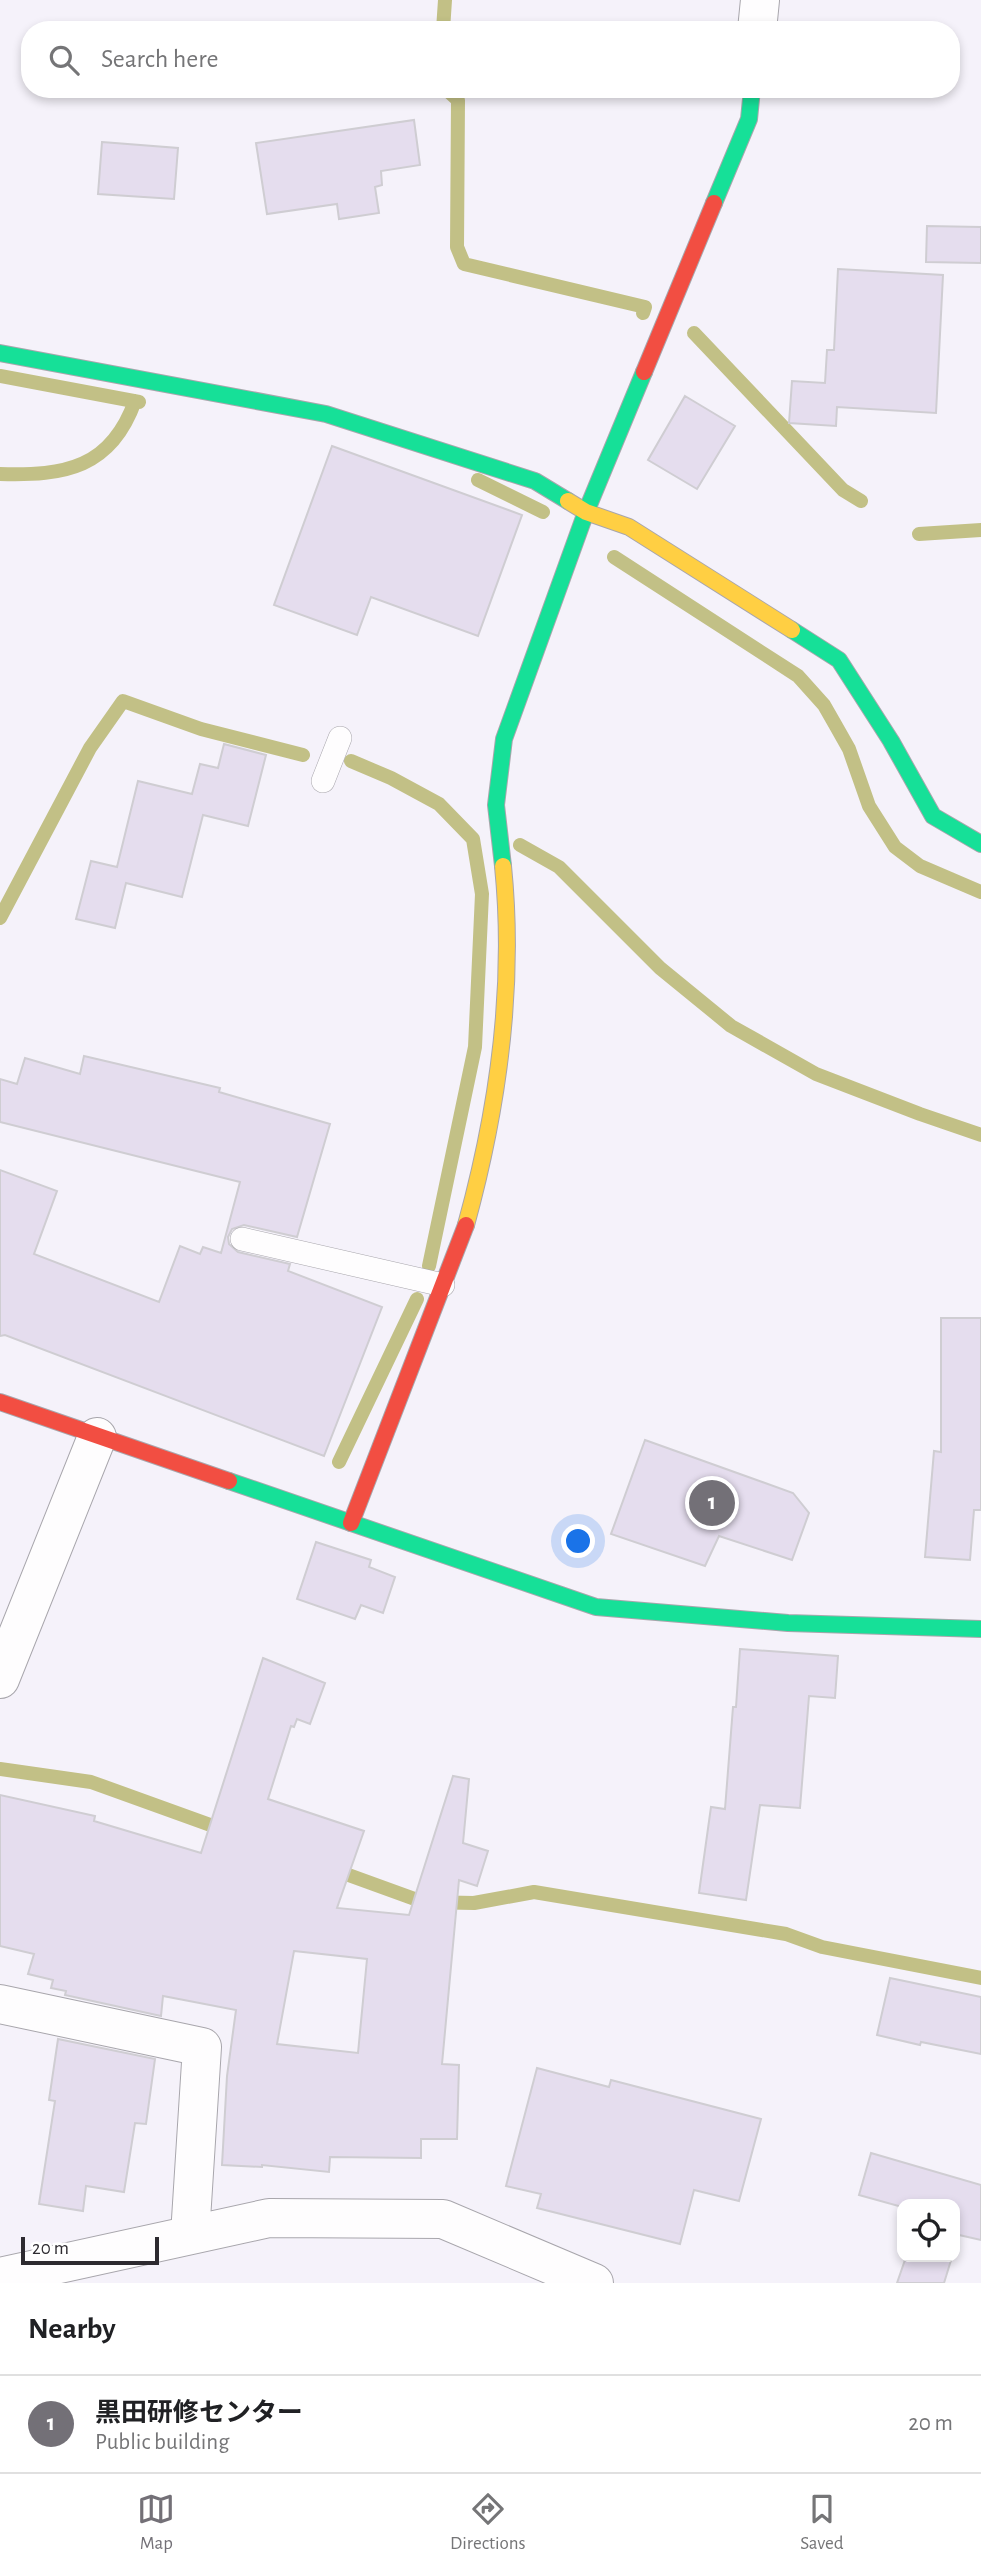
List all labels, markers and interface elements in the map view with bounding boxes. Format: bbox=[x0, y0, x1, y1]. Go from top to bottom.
search box bbox=[21, 21, 960, 98]
icon: search bbox=[45, 41, 83, 79]
text: Search here bbox=[101, 46, 219, 72]
pin: 1 bbox=[689, 1477, 735, 1529]
your location bbox=[561, 1524, 595, 1558]
map controls bbox=[897, 2199, 960, 2262]
button: locate bbox=[897, 2199, 960, 2262]
scale bar bbox=[21, 2234, 159, 2266]
text: 20 m bbox=[32, 2239, 69, 2258]
text: Nearby bbox=[28, 2314, 116, 2344]
text: 黒田研修センター bbox=[95, 2400, 303, 2426]
text: 1 bbox=[47, 2412, 55, 2435]
text: 20 m bbox=[908, 2412, 953, 2435]
text: Public building bbox=[95, 2431, 229, 2454]
tab: Map bbox=[137, 2490, 175, 2555]
tab: Directions bbox=[450, 2490, 526, 2555]
tab: Saved bbox=[800, 2490, 844, 2555]

